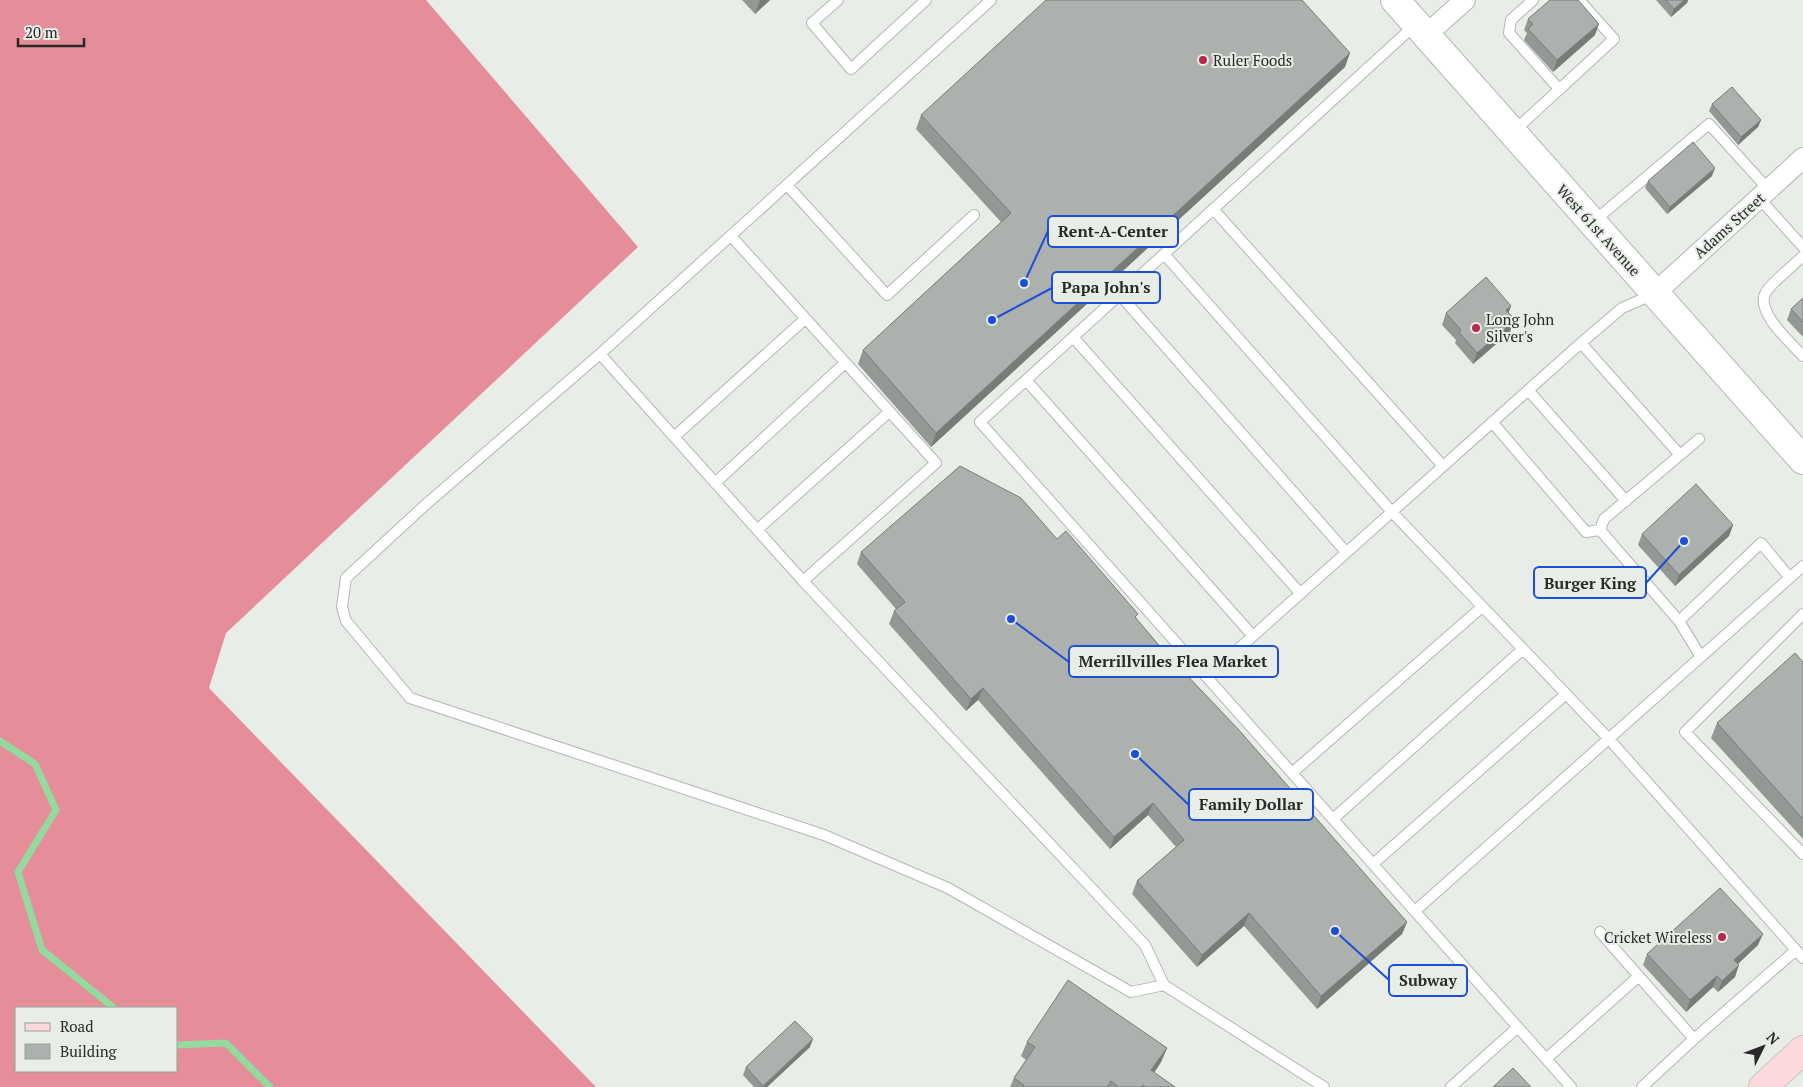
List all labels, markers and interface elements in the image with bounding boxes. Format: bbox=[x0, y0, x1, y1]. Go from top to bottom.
scale bar bbox=[18, 15, 84, 47]
text: 20 m bbox=[25, 22, 58, 42]
place label: Ruler Foods bbox=[1213, 50, 1292, 70]
marker: Ruler Foods bbox=[1197, 54, 1209, 66]
street label: West 61st Avenue bbox=[1552, 180, 1646, 280]
street label: Adams Street bbox=[1689, 187, 1769, 262]
callout: Rent-A-Center bbox=[1048, 216, 1178, 247]
text: Rent-A-Center bbox=[1058, 220, 1168, 242]
callout: Papa John's bbox=[1052, 272, 1160, 303]
text: Papa John's bbox=[1062, 276, 1150, 298]
place label: Long John Silver's bbox=[1486, 309, 1554, 346]
marker: Long John Silver's bbox=[1470, 322, 1482, 334]
callout: Burger King bbox=[1534, 567, 1646, 598]
text: Burger King bbox=[1544, 572, 1637, 594]
callout: Merrillvilles Flea Market bbox=[1069, 646, 1278, 677]
text: Merrillvilles Flea Market bbox=[1079, 650, 1268, 672]
callout: Family Dollar bbox=[1189, 789, 1313, 820]
text: Family Dollar bbox=[1199, 793, 1303, 815]
place label: Cricket Wireless bbox=[1604, 927, 1712, 947]
marker: Cricket Wireless bbox=[1716, 931, 1728, 943]
callout: Subway bbox=[1389, 965, 1467, 996]
text: Subway bbox=[1399, 969, 1458, 991]
legend bbox=[15, 1007, 178, 1072]
text: Road bbox=[60, 1016, 93, 1036]
north arrow bbox=[1738, 1022, 1788, 1072]
text: N bbox=[1762, 1028, 1784, 1049]
text: Building bbox=[60, 1041, 118, 1061]

